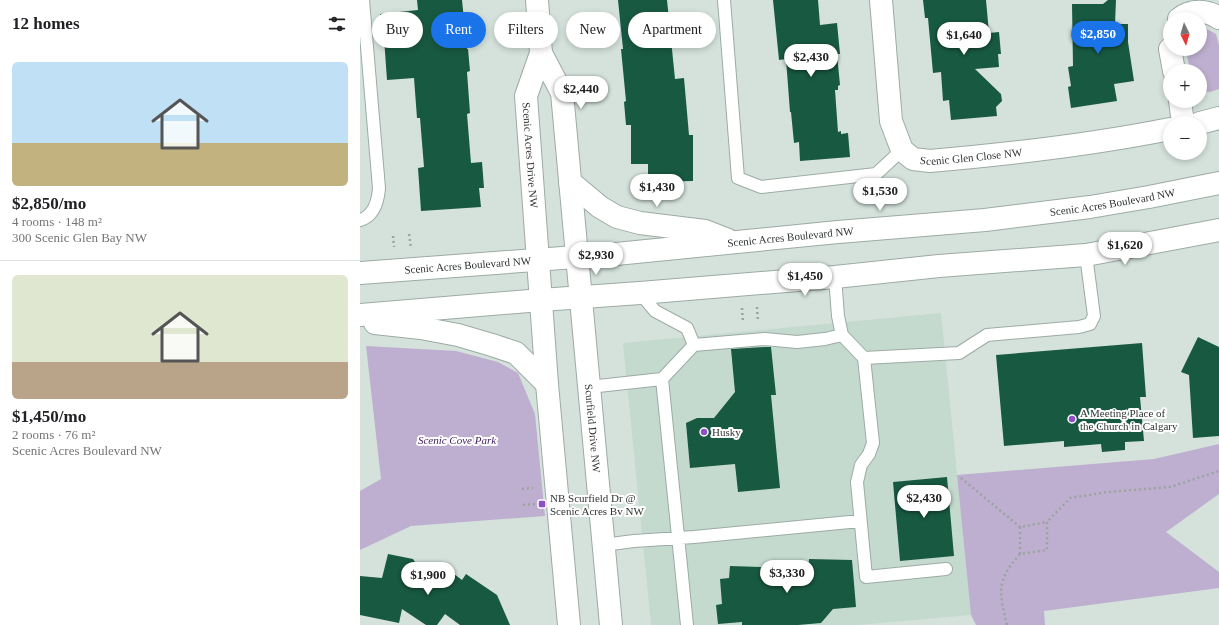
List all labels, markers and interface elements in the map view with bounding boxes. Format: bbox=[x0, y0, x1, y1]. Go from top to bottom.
chip: Buy bbox=[372, 12, 423, 48]
chip: Rent bbox=[431, 12, 486, 48]
chip: Filters bbox=[494, 12, 558, 48]
chip: New bbox=[566, 12, 620, 48]
chip: Apartment bbox=[628, 12, 716, 48]
north arrow bbox=[1163, 12, 1207, 56]
map controls bbox=[1163, 12, 1207, 160]
icon: filters bbox=[326, 13, 348, 35]
text: 12 homes bbox=[12, 14, 80, 33]
pin: $2,850 bbox=[1065, 21, 1131, 55]
pin: $1,640 bbox=[931, 22, 997, 56]
text: $2,850 bbox=[1080, 26, 1116, 41]
text: $1,640 bbox=[946, 27, 982, 42]
pin: $2,430 bbox=[778, 44, 844, 78]
text: $2,430 bbox=[793, 49, 829, 64]
button: + bbox=[1163, 64, 1207, 108]
pin: $2,440 bbox=[548, 76, 614, 110]
text: $2,440 bbox=[563, 81, 599, 96]
icon: home bbox=[144, 88, 216, 160]
street label: Scenic Acres Drive NW bbox=[520, 102, 540, 209]
button: − bbox=[1163, 116, 1207, 160]
street label: Scenic Glen Close NW bbox=[919, 146, 1023, 167]
pin: $1,430 bbox=[624, 174, 690, 208]
pin: $1,530 bbox=[847, 178, 913, 212]
text: $1,430 bbox=[639, 179, 675, 194]
text: $1,530 bbox=[862, 183, 898, 198]
street label: Scenic Acres Boulevard NW bbox=[1049, 186, 1177, 218]
text: $2,850/mo bbox=[12, 194, 86, 213]
text: 4 rooms · 148 m² bbox=[12, 214, 102, 229]
street label: Scenic Acres Boulevard NW bbox=[727, 225, 855, 249]
text: 300 Scenic Glen Bay NW bbox=[12, 230, 147, 245]
pin: $1,620 bbox=[1092, 232, 1158, 266]
text: $1,620 bbox=[1107, 237, 1143, 252]
pin: $2,930 bbox=[563, 242, 629, 276]
text: $2,930 bbox=[578, 247, 614, 262]
street label: Scenic Acres Boulevard NW bbox=[404, 254, 532, 276]
pin: $1,450 bbox=[772, 263, 838, 297]
text: $1,450 bbox=[787, 268, 823, 283]
icon: home bbox=[144, 301, 216, 373]
street label: Scurfield Drive NW bbox=[583, 383, 603, 474]
text: $1,450/mo bbox=[12, 407, 86, 426]
place label: A Meeting Place of the Church in Calgary bbox=[1080, 407, 1178, 432]
marker: A Meeting Place of the Church in Calgary bbox=[1067, 414, 1077, 424]
place label: Husky bbox=[712, 426, 741, 438]
text: 2 rooms · 76 m² bbox=[12, 427, 95, 442]
marker: Husky bbox=[699, 427, 709, 437]
park label: Scenic Cove Park bbox=[418, 434, 497, 446]
text: Scenic Acres Boulevard NW bbox=[12, 443, 162, 458]
pin: $2,430 bbox=[891, 485, 957, 519]
text: $2,430 bbox=[906, 490, 942, 505]
place label: NB Scurfield Dr @ Scenic Acres Bv NW bbox=[550, 492, 644, 517]
marker: NB Scurfield Dr @ Scenic Acres Bv NW bbox=[537, 499, 547, 509]
pin: $3,330 bbox=[754, 560, 820, 594]
pin: $1,900 bbox=[395, 562, 461, 596]
text: $3,330 bbox=[769, 565, 805, 580]
text: $1,900 bbox=[410, 567, 446, 582]

